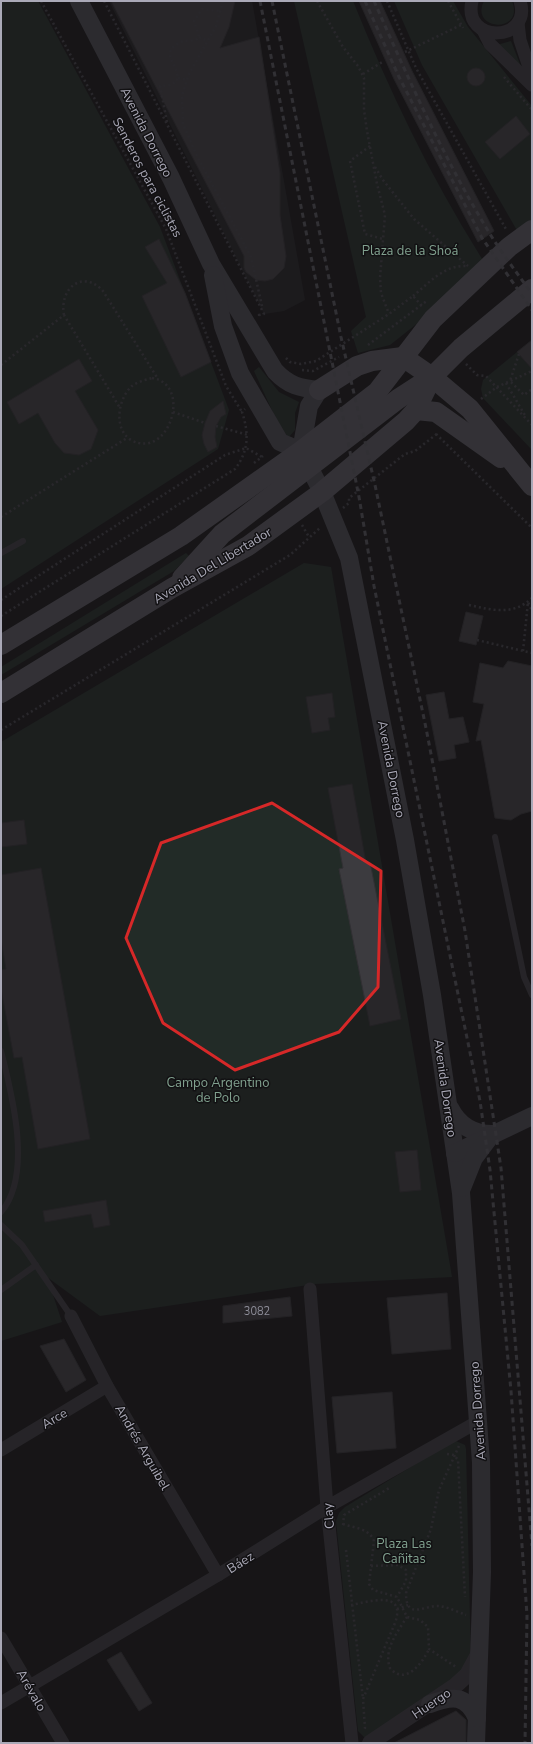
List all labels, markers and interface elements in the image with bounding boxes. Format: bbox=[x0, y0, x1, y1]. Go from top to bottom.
street label: Avenida Dorrego bbox=[116, 84, 177, 181]
street label: Senderos para ciclistas bbox=[108, 114, 186, 241]
park label: Plaza de la Shoá bbox=[362, 242, 458, 260]
street label: Avenida Del Libertador bbox=[150, 523, 275, 608]
street label: Avenida Dorrego bbox=[373, 719, 409, 819]
street label: Avenida Dorrego bbox=[429, 1038, 461, 1138]
park label: Campo Argentino de Polo bbox=[167, 1074, 269, 1107]
house number: 3082 bbox=[244, 1304, 270, 1319]
street label: Avenida Dorrego bbox=[466, 1361, 490, 1461]
street label: Andrés Arguibel bbox=[110, 1401, 174, 1494]
street label: Arce bbox=[38, 1404, 71, 1433]
street label: Clay bbox=[319, 1502, 339, 1530]
park label: Plaza Las Cañitas bbox=[376, 1535, 432, 1568]
street label: Báez bbox=[224, 1548, 257, 1578]
street label: Arévalo bbox=[12, 1666, 50, 1715]
street label: Huergo bbox=[408, 1684, 455, 1723]

